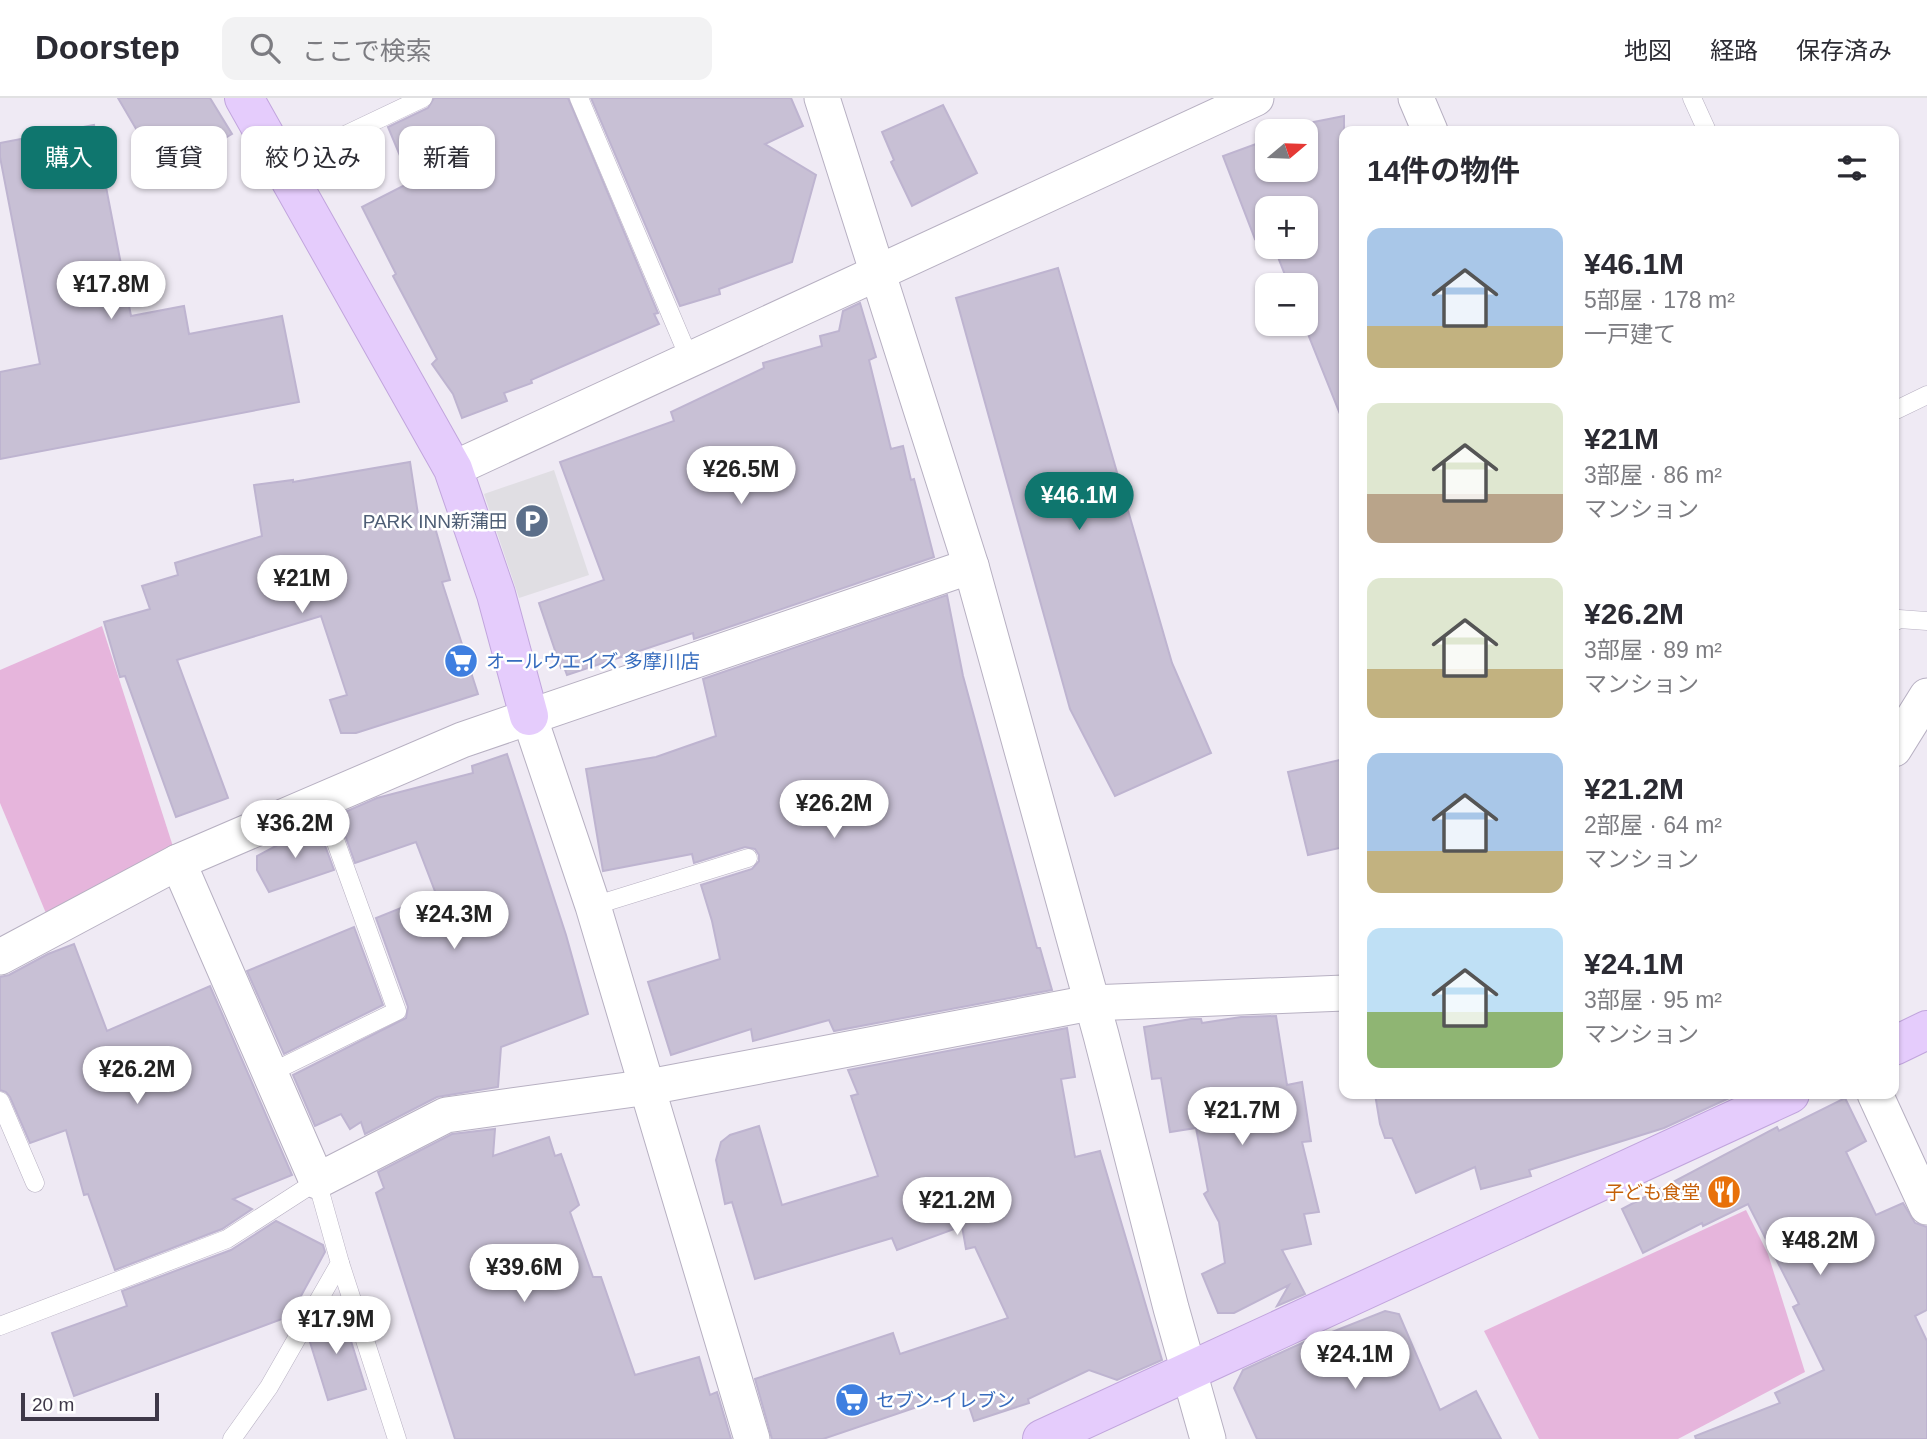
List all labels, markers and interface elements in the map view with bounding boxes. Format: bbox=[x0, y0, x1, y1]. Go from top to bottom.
search box bbox=[222, 17, 712, 80]
text: Doorstep bbox=[35, 29, 180, 66]
icon: search bbox=[246, 29, 284, 67]
text: ここで検索 bbox=[302, 36, 432, 66]
text: 地図 bbox=[1624, 37, 1672, 64]
text: 経路 bbox=[1710, 37, 1758, 64]
text: 保存済み bbox=[1796, 37, 1892, 64]
north arrow bbox=[1255, 119, 1318, 182]
map controls bbox=[1255, 119, 1318, 336]
chip: 購入 bbox=[21, 126, 117, 189]
chip: 賃貸 bbox=[131, 126, 227, 189]
chip: 絞り込み bbox=[241, 126, 385, 189]
chip: 新着 bbox=[399, 126, 495, 189]
icon: filters bbox=[1833, 149, 1871, 187]
text: 14件の物件 bbox=[1367, 154, 1520, 187]
button: + bbox=[1255, 196, 1318, 259]
text: ¥46.1M bbox=[1584, 247, 1684, 280]
icon: home bbox=[1423, 256, 1507, 340]
pin: ¥17.8M bbox=[54, 262, 168, 321]
text: ¥17.8M bbox=[73, 271, 149, 297]
button: − bbox=[1255, 273, 1318, 336]
text: 5部屋 · 178 m² bbox=[1584, 287, 1735, 313]
text: 一戸建て bbox=[1584, 321, 1676, 347]
text: ¥21M bbox=[1584, 422, 1659, 455]
icon: home bbox=[1423, 431, 1507, 515]
pin: ¥26.5M bbox=[684, 446, 798, 506]
text: ¥26.5M bbox=[703, 456, 779, 482]
text: 3部屋 · 86 m² bbox=[1584, 462, 1722, 488]
pin: ¥46.1M bbox=[1022, 472, 1136, 532]
text: ¥46.1M bbox=[1041, 482, 1117, 508]
text: マンション bbox=[1584, 496, 1699, 522]
parking icon: PARK INN新蒲田 bbox=[513, 502, 551, 540]
place label: PARK INN新蒲田 bbox=[363, 511, 508, 532]
pin: ¥21M bbox=[261, 556, 343, 615]
text: ¥21M bbox=[273, 565, 331, 591]
text: ¥26.2M bbox=[1584, 597, 1684, 630]
icon: home bbox=[1423, 606, 1507, 690]
text: 3部屋 · 89 m² bbox=[1584, 637, 1722, 663]
supermarket icon: オールウエイズ 多摩川店 bbox=[442, 642, 480, 680]
place label: オールウエイズ 多摩川店 bbox=[486, 651, 700, 672]
text: マンション bbox=[1584, 671, 1699, 697]
text: ¥21.2M bbox=[1584, 772, 1684, 805]
pin: ¥26.2M bbox=[777, 780, 891, 840]
icon: home bbox=[1423, 781, 1507, 865]
text: ¥26.2M bbox=[796, 790, 872, 816]
pin: ¥36.2M bbox=[238, 800, 352, 860]
text: ¥36.2M bbox=[257, 810, 333, 836]
text: 2部屋 · 64 m² bbox=[1584, 812, 1722, 838]
text: マンション bbox=[1584, 846, 1699, 872]
pin: ¥24.3M bbox=[397, 892, 511, 951]
text: ¥24.3M bbox=[416, 901, 492, 927]
text: ¥24.1M bbox=[1584, 947, 1684, 980]
icon: home bbox=[1423, 956, 1507, 1040]
text: 3部屋 · 95 m² bbox=[1584, 987, 1722, 1013]
text: マンション bbox=[1584, 1021, 1699, 1047]
pin: ¥26.2M bbox=[80, 1046, 194, 1106]
text: ¥26.2M bbox=[99, 1056, 175, 1082]
pin: ¥21.7M bbox=[1185, 1088, 1299, 1147]
text: ¥21.7M bbox=[1204, 1097, 1280, 1123]
restaurant icon: 子ども食堂 bbox=[1705, 1173, 1743, 1211]
pin: ¥21.2M bbox=[900, 1178, 1014, 1237]
place label: 子ども食堂 bbox=[1605, 1182, 1700, 1203]
text: ¥21.2M bbox=[919, 1187, 995, 1213]
pin: ¥48.2M bbox=[1763, 1218, 1877, 1277]
text: ¥48.2M bbox=[1782, 1227, 1858, 1253]
pin: ¥39.6M bbox=[467, 1244, 581, 1304]
text: ¥39.6M bbox=[486, 1254, 562, 1280]
pin: ¥17.9M bbox=[279, 1296, 393, 1356]
text: ¥17.9M bbox=[298, 1306, 374, 1332]
pin: ¥24.1M bbox=[1298, 1332, 1412, 1391]
text: ¥24.1M bbox=[1317, 1341, 1393, 1367]
supermarket icon: セブン-イレブン bbox=[833, 1381, 871, 1419]
scale bar bbox=[21, 1390, 159, 1422]
place label: セブン-イレブン bbox=[876, 1390, 1015, 1411]
text: 20 m bbox=[32, 1394, 74, 1415]

